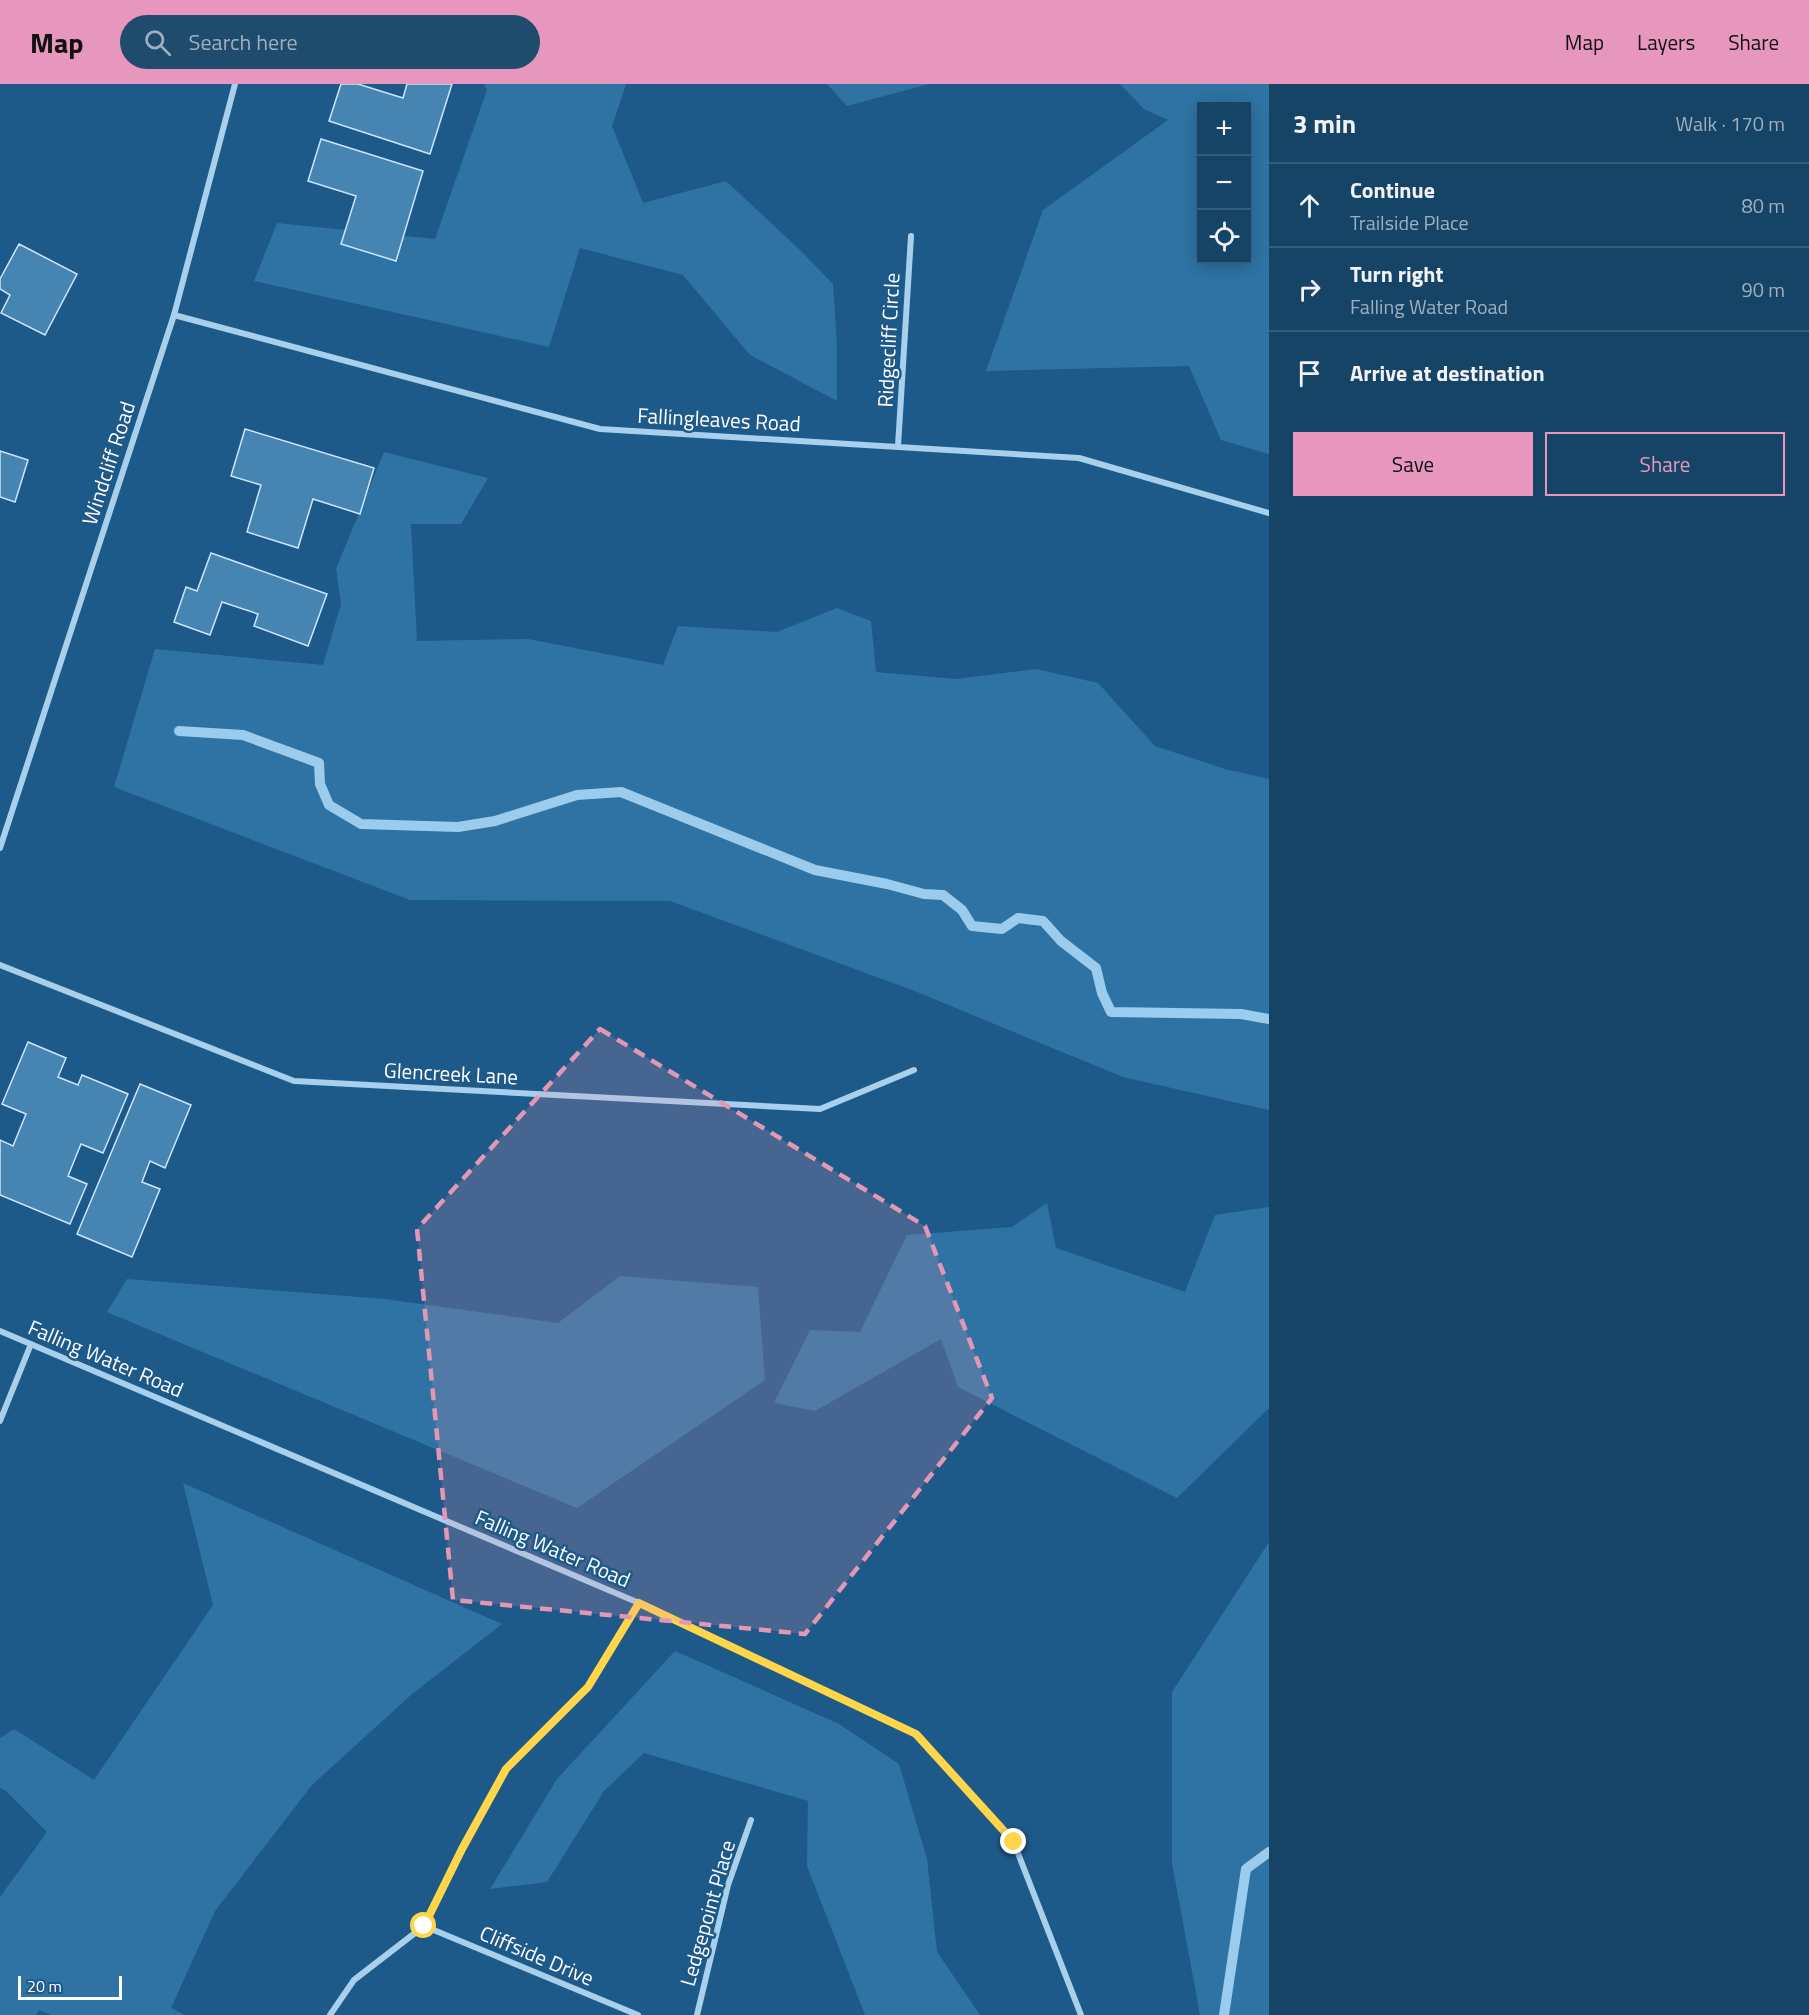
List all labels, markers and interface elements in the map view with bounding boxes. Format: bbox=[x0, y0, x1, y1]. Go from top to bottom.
search box bbox=[120, 15, 540, 69]
text: Map bbox=[30, 21, 84, 64]
text: Search here bbox=[189, 25, 298, 59]
icon: search bbox=[141, 26, 174, 59]
text: Map bbox=[1565, 26, 1604, 58]
text: Layers bbox=[1637, 26, 1695, 58]
text: Share bbox=[1728, 26, 1779, 58]
map controls bbox=[1197, 102, 1251, 264]
button: + bbox=[1197, 102, 1251, 156]
text: 3 min bbox=[1293, 104, 1356, 143]
text: Walk · 170 m bbox=[1676, 108, 1785, 139]
button: − bbox=[1197, 156, 1251, 210]
text: Continue bbox=[1350, 173, 1435, 207]
icon: ahead bbox=[1293, 189, 1326, 222]
text: 80 m bbox=[1741, 190, 1785, 221]
text: Trailside Place bbox=[1350, 207, 1469, 238]
button: locate bbox=[1197, 210, 1251, 264]
text: Turn right bbox=[1350, 257, 1444, 291]
street label: Ridgecliff Circle bbox=[868, 272, 908, 408]
icon: right bbox=[1293, 273, 1326, 306]
text: 90 m bbox=[1741, 274, 1785, 305]
text: Falling Water Road bbox=[1350, 291, 1508, 322]
text: Arrive at destination bbox=[1350, 356, 1545, 390]
icon: arrive bbox=[1293, 357, 1326, 390]
street label: Windcliff Road bbox=[73, 397, 143, 529]
street label: Fallingleaves Road bbox=[637, 399, 801, 439]
button: Save bbox=[1293, 432, 1533, 496]
button: Share bbox=[1545, 432, 1785, 496]
street label: Glencreek Lane bbox=[383, 1054, 519, 1092]
street label: Falling Water Road bbox=[23, 1311, 189, 1405]
street label: Falling Water Road bbox=[470, 1501, 636, 1595]
route end bbox=[1000, 1828, 1026, 1854]
street label: Ledgepoint Place bbox=[671, 1836, 743, 1990]
route start bbox=[410, 1912, 436, 1938]
street label: Cliffside Drive bbox=[475, 1917, 599, 1993]
scale bar bbox=[18, 1973, 122, 2000]
text: 20 m bbox=[27, 1974, 62, 1998]

